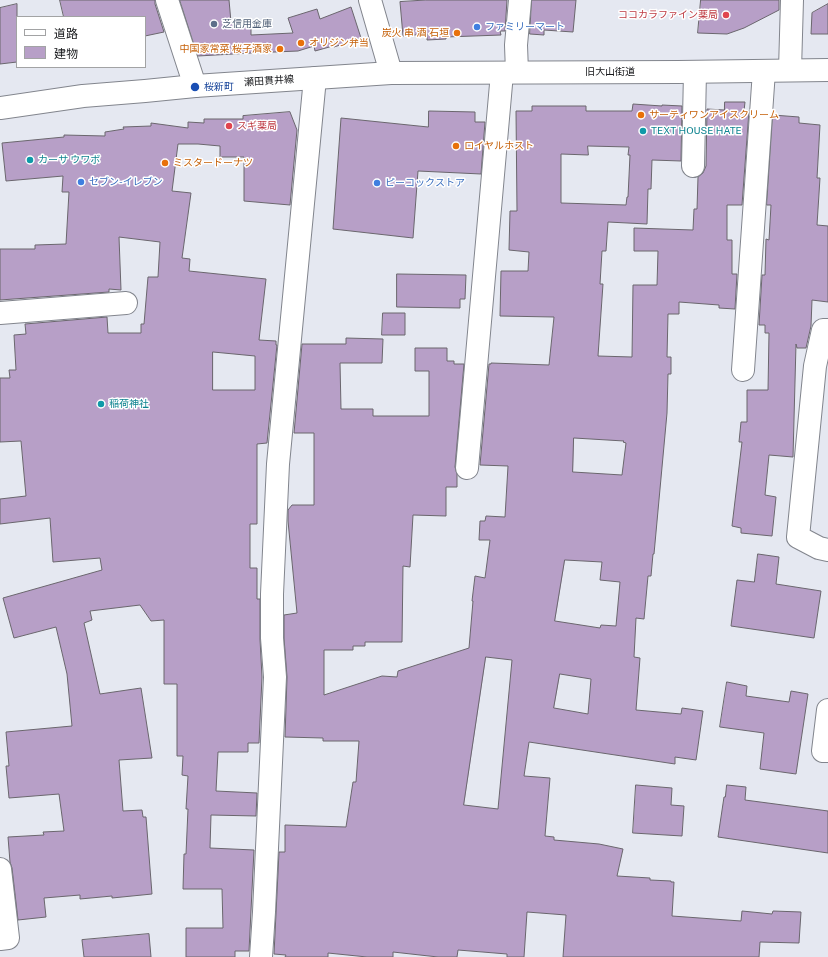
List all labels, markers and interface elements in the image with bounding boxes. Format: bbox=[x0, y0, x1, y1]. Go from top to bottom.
place label: ココカラファイン薬局 bbox=[618, 9, 718, 21]
marker: ココカラファイン薬局 bbox=[721, 10, 731, 20]
legend bbox=[16, 16, 146, 68]
place label: 芝信用金庫 bbox=[222, 18, 272, 30]
marker: 芝信用金庫 bbox=[209, 19, 219, 29]
place label: ファミリーマート bbox=[485, 21, 565, 33]
marker: ファミリーマート bbox=[472, 22, 482, 32]
text: 道路 bbox=[54, 27, 78, 41]
place label: 炭火 串 酒 石垣 bbox=[382, 27, 449, 39]
marker: 炭火 串 酒 石垣 bbox=[452, 28, 462, 38]
place label: オリジン弁当 bbox=[309, 37, 369, 49]
marker: オリジン弁当 bbox=[296, 38, 306, 48]
place label: 中国家常菜 桜子酒家 bbox=[180, 43, 272, 55]
marker: 中国家常菜 桜子酒家 bbox=[275, 44, 285, 54]
text: 建物 bbox=[54, 47, 78, 61]
street label: 旧大山街道 bbox=[585, 66, 635, 78]
street label: 瀬田貫井線 bbox=[244, 73, 294, 89]
marker: 桜新町 bbox=[189, 81, 201, 93]
place label: 桜新町 bbox=[204, 81, 234, 93]
place label: サーティワンアイスクリーム bbox=[649, 109, 779, 121]
marker: サーティワンアイスクリーム bbox=[636, 110, 646, 120]
place label: スギ薬局 bbox=[237, 120, 277, 132]
marker: スギ薬局 bbox=[224, 121, 234, 131]
place label: TEXT HOUSE HATE bbox=[651, 125, 742, 137]
marker: TEXT HOUSE HATE bbox=[638, 126, 648, 136]
place label: ロイヤルホスト bbox=[464, 140, 534, 152]
marker: ロイヤルホスト bbox=[451, 141, 461, 151]
place label: カーサ ウワボ bbox=[38, 154, 100, 166]
marker: カーサ ウワボ bbox=[25, 155, 35, 165]
place label: ミスタードーナツ bbox=[173, 157, 253, 169]
marker: ミスタードーナツ bbox=[160, 158, 170, 168]
place label: セブン-イレブン bbox=[89, 176, 163, 188]
marker: セブン-イレブン bbox=[76, 177, 86, 187]
place label: ピーコックストア bbox=[385, 177, 465, 189]
marker: ピーコックストア bbox=[372, 178, 382, 188]
place label: 稲荷神社 bbox=[109, 398, 149, 410]
marker: 稲荷神社 bbox=[96, 399, 106, 409]

